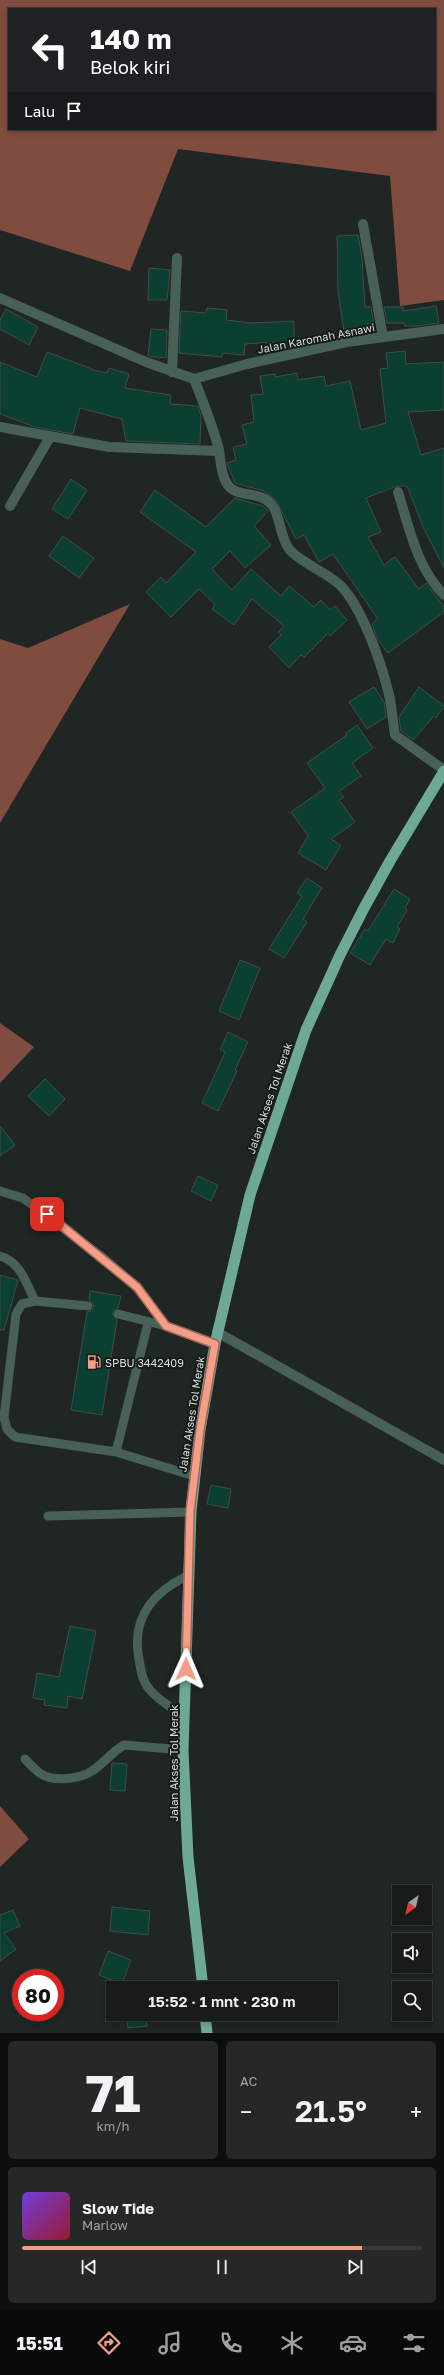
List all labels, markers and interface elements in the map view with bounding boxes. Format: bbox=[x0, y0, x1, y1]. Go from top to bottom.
text: 140 m bbox=[90, 22, 172, 55]
icon: left bbox=[24, 24, 76, 76]
text: Belok kiri bbox=[90, 56, 170, 78]
icon: arrive bbox=[63, 100, 85, 122]
text: Lalu bbox=[24, 102, 55, 120]
street label: Jalan Karomah Asnawi bbox=[256, 320, 376, 356]
street label: Jalan Akses Tol Merak bbox=[244, 1041, 294, 1155]
pin bbox=[30, 1197, 64, 1231]
icon: arrive bbox=[36, 1203, 58, 1225]
fuel station icon: SPBU 3442409 bbox=[86, 1354, 102, 1370]
street label: Jalan Akses Tol Merak bbox=[175, 1355, 207, 1473]
place label: SPBU 3442409 bbox=[105, 1356, 184, 1369]
position arrow bbox=[165, 1648, 207, 1690]
street label: Jalan Akses Tol Merak bbox=[167, 1704, 180, 1822]
north arrow bbox=[392, 1885, 432, 1925]
map controls bbox=[392, 1885, 432, 2021]
button: sound bbox=[392, 1933, 432, 1973]
speed limit sign: 80 bbox=[12, 1969, 64, 2021]
button: search bbox=[392, 1981, 432, 2021]
text: 15:52 · 1 mnt · 230 m bbox=[148, 1992, 296, 2010]
text: 71 bbox=[85, 2061, 141, 2123]
text: AC bbox=[240, 2073, 257, 2089]
text: 21.5° bbox=[295, 2093, 367, 2129]
text: − bbox=[240, 2098, 252, 2125]
text: + bbox=[410, 2098, 422, 2125]
text: km/h bbox=[96, 2118, 130, 2134]
text: Slow Tide bbox=[82, 2199, 154, 2217]
text: Marlow bbox=[82, 2217, 128, 2233]
icon: previous bbox=[78, 2256, 100, 2278]
icon: pause bbox=[211, 2256, 233, 2278]
icon: next bbox=[344, 2256, 366, 2278]
icon: directions bbox=[95, 2329, 123, 2357]
icon: music bbox=[156, 2329, 184, 2357]
icon: phone bbox=[217, 2329, 245, 2357]
icon: climate bbox=[278, 2329, 306, 2357]
icon: car bbox=[339, 2329, 367, 2357]
icon: filters bbox=[400, 2329, 428, 2357]
text: 15:51 bbox=[16, 2332, 63, 2354]

